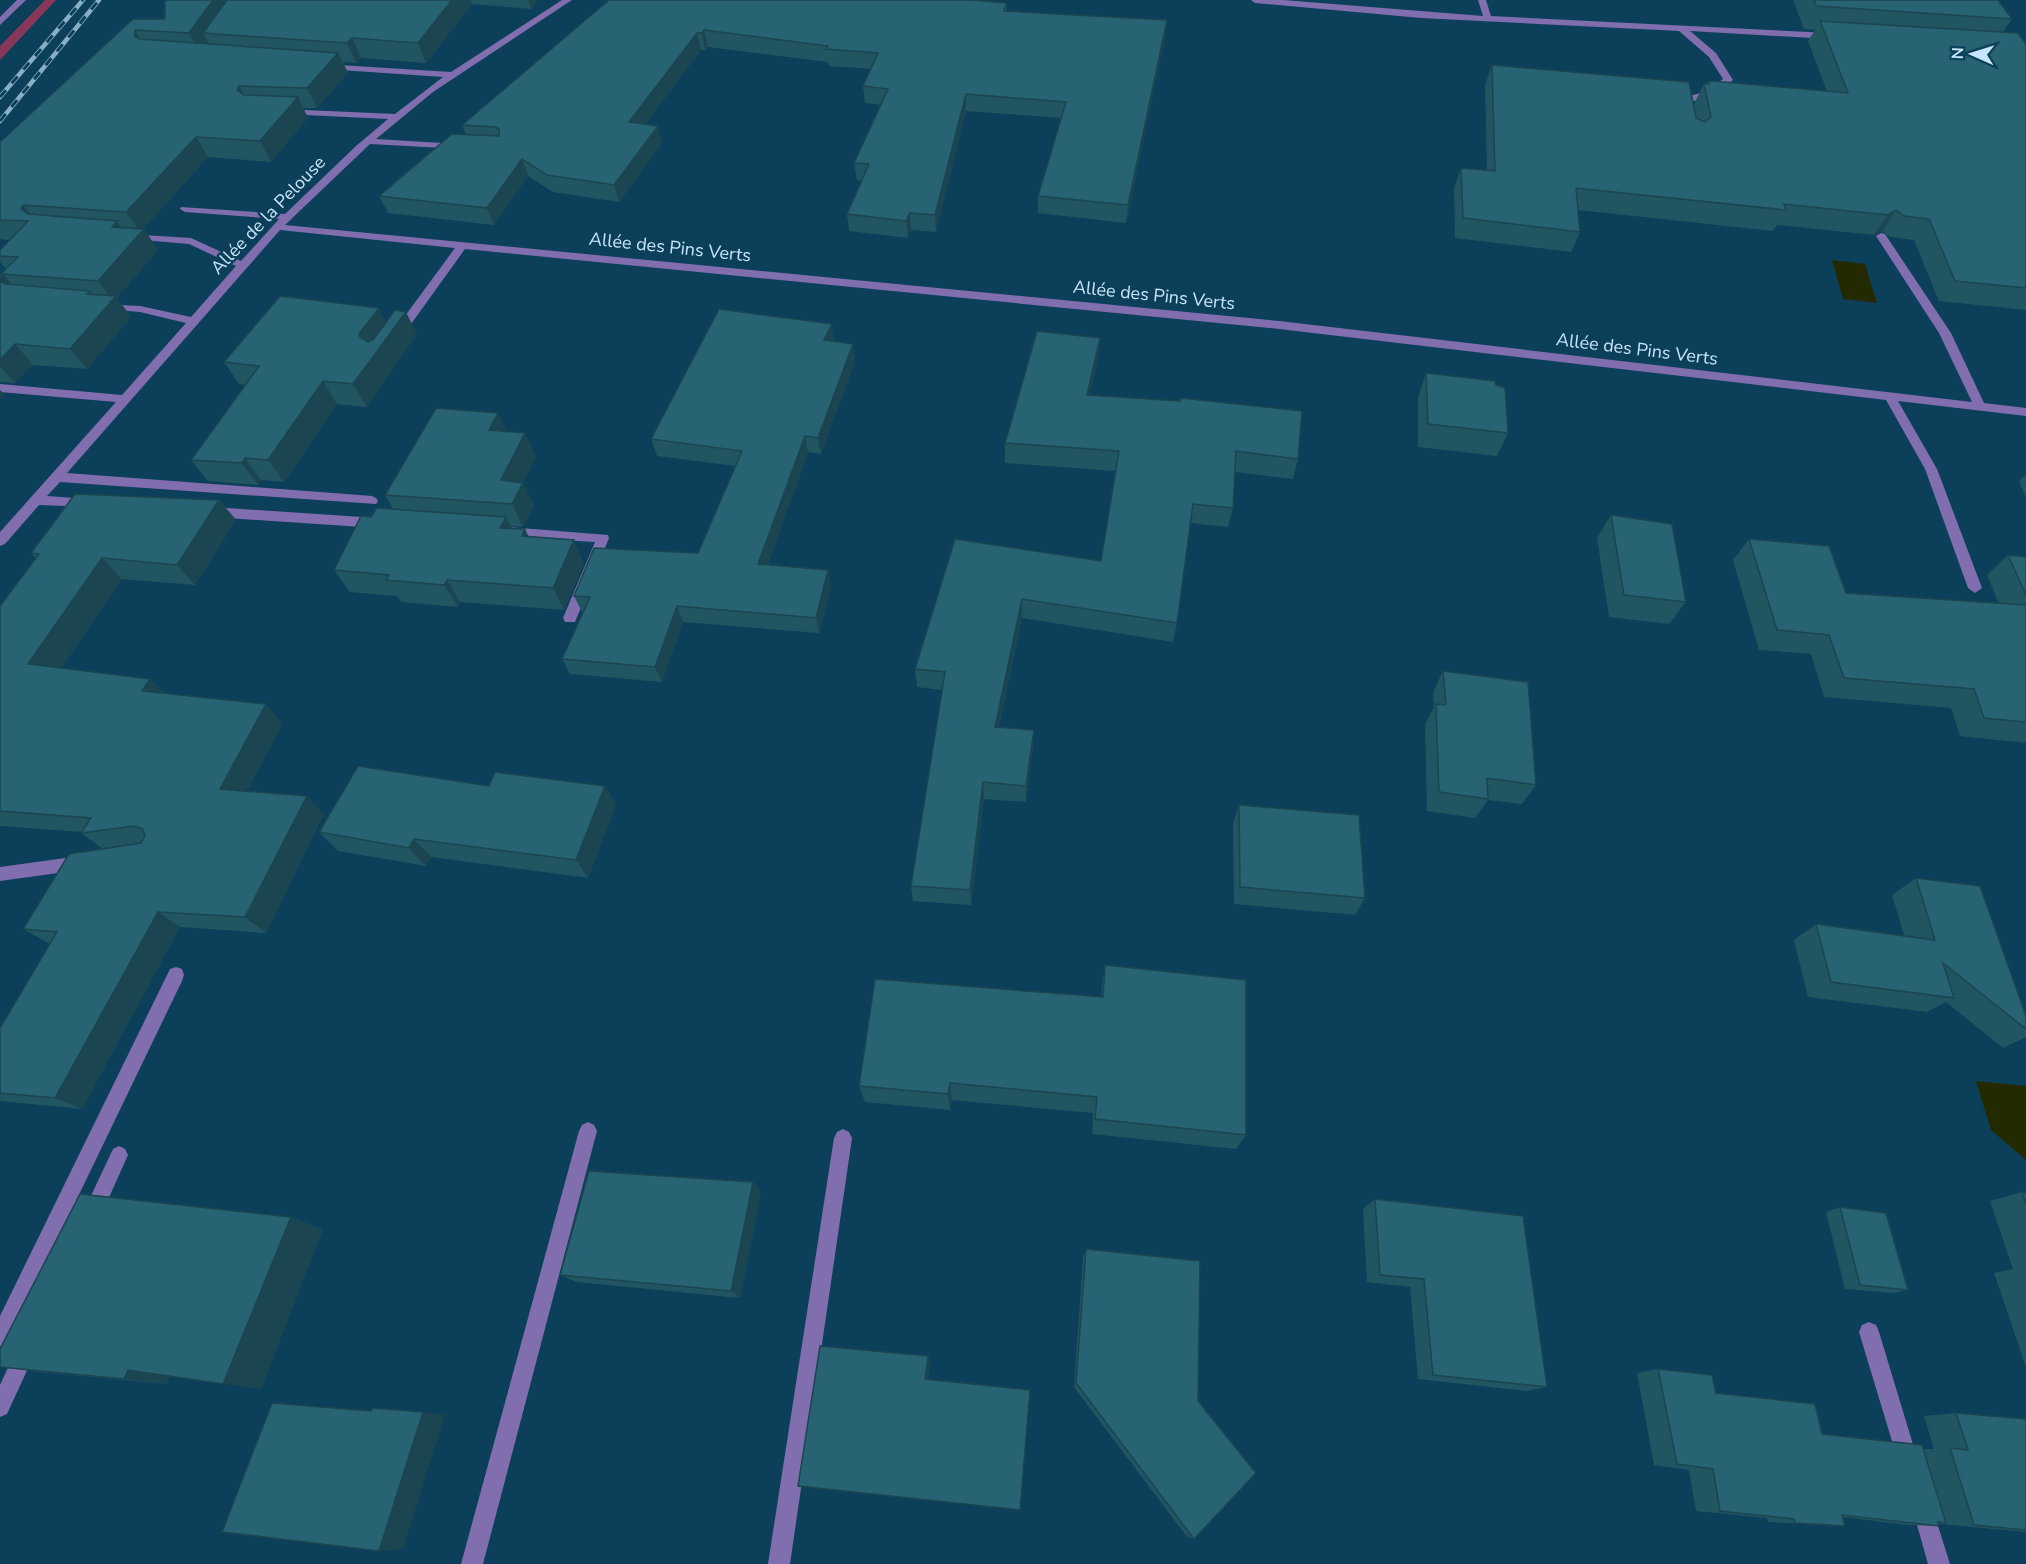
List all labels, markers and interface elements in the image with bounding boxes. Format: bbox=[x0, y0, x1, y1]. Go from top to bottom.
north arrow bbox=[1942, 24, 2002, 84]
text: N bbox=[1947, 47, 1969, 60]
street label: Allée de la Pelouse bbox=[205, 151, 331, 279]
street label: Allée des Pins Verts bbox=[588, 227, 752, 267]
street label: Allée des Pins Verts bbox=[1072, 275, 1236, 315]
street label: Allée des Pins Verts bbox=[1555, 327, 1719, 371]

